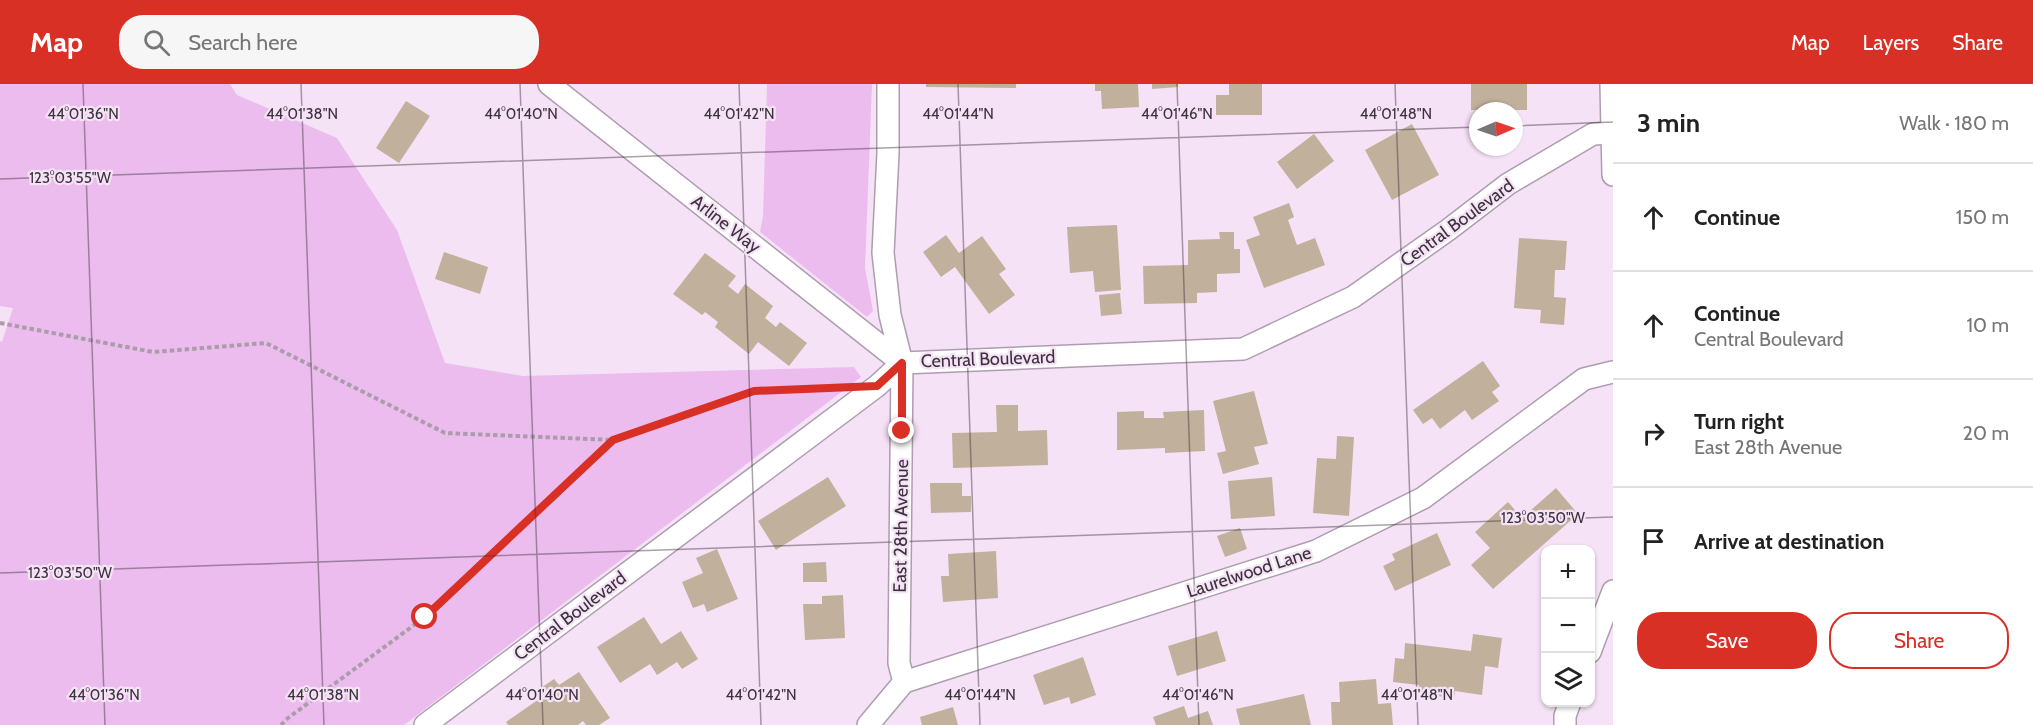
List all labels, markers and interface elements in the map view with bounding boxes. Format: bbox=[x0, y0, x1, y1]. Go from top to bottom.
search box bbox=[119, 15, 539, 69]
text: Map bbox=[30, 25, 83, 59]
icon: search bbox=[140, 26, 173, 59]
text: Search here bbox=[188, 29, 297, 56]
text: Map bbox=[1791, 30, 1830, 55]
text: Layers bbox=[1863, 30, 1919, 55]
text: Share bbox=[1952, 30, 2003, 55]
north arrow bbox=[1469, 102, 1523, 156]
text: 44°01'36"N bbox=[47, 105, 119, 123]
text: 44°01'38"N bbox=[266, 105, 338, 123]
text: 44°01'40"N bbox=[484, 105, 558, 123]
text: 44°01'42"N bbox=[703, 105, 775, 123]
text: 44°01'44"N bbox=[922, 105, 994, 123]
text: 44°01'46"N bbox=[1141, 105, 1213, 123]
text: 44°01'48"N bbox=[1360, 105, 1432, 123]
text: 3 min bbox=[1637, 107, 1700, 139]
text: Walk · 180 m bbox=[1899, 111, 2009, 135]
text: 123°03'55"W bbox=[29, 169, 112, 187]
street label: Central Boulevard bbox=[1396, 174, 1518, 272]
street label: Arline Way bbox=[687, 190, 765, 258]
icon: ahead bbox=[1637, 201, 1670, 234]
text: Continue bbox=[1694, 204, 1780, 231]
text: 150 m bbox=[1956, 205, 2009, 229]
text: Continue bbox=[1694, 300, 1780, 327]
icon: ahead bbox=[1637, 309, 1670, 342]
text: 10 m bbox=[1966, 313, 2009, 337]
text: Central Boulevard bbox=[1694, 327, 1844, 351]
street label: Central Boulevard bbox=[920, 346, 1056, 372]
text: Turn right bbox=[1694, 408, 1784, 435]
route end bbox=[888, 417, 914, 443]
icon: right bbox=[1637, 417, 1670, 450]
text: 20 m bbox=[1963, 421, 2009, 445]
text: East 28th Avenue bbox=[1694, 435, 1842, 459]
street label: East 28th Avenue bbox=[889, 459, 913, 593]
text: 123°03'50"W bbox=[1501, 509, 1586, 527]
icon: arrive bbox=[1637, 525, 1670, 558]
text: Arrive at destination bbox=[1694, 528, 1884, 555]
street label: Laurelwood Lane bbox=[1184, 542, 1314, 602]
map controls bbox=[1541, 545, 1595, 707]
button: + bbox=[1541, 545, 1595, 599]
text: 123°03'50"W bbox=[28, 564, 113, 582]
street label: Central Boulevard bbox=[510, 567, 630, 665]
button: − bbox=[1541, 599, 1595, 653]
route start bbox=[411, 603, 437, 629]
button: Save bbox=[1637, 612, 1817, 669]
button: Share bbox=[1829, 612, 2009, 669]
button: layers bbox=[1541, 653, 1595, 707]
text: 44°01'36"N bbox=[68, 686, 140, 704]
text: 44°01'38"N bbox=[287, 686, 359, 704]
text: 44°01'40"N bbox=[505, 686, 579, 704]
text: 44°01'42"N bbox=[725, 686, 797, 704]
text: 44°01'44"N bbox=[944, 686, 1016, 704]
text: 44°01'46"N bbox=[1162, 686, 1234, 704]
text: 44°01'48"N bbox=[1381, 686, 1453, 704]

